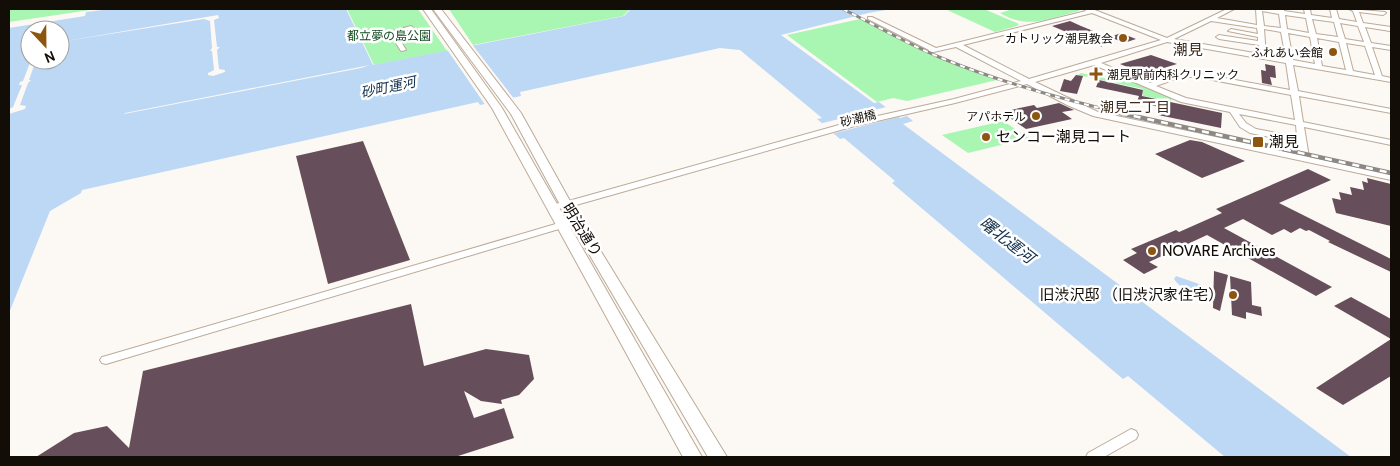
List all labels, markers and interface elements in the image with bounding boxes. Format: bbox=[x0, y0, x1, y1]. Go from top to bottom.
north arrow bbox=[20, 20, 70, 70]
park label: 都立夢の島公園 bbox=[347, 28, 431, 43]
place label: カトリック潮見教会 bbox=[1005, 31, 1113, 46]
marker: カトリック潮見教会 bbox=[1117, 32, 1129, 44]
district label: 潮見 bbox=[1173, 41, 1203, 59]
place label: ふれあい会館 bbox=[1251, 45, 1323, 60]
marker: ふれあい会館 bbox=[1327, 46, 1339, 58]
text: N bbox=[42, 47, 58, 67]
marker: 潮見駅前内科クリニック bbox=[1089, 67, 1103, 81]
place label: 潮見駅前内科クリニック bbox=[1107, 67, 1239, 82]
water label: 砂町運河 bbox=[359, 72, 420, 102]
district label: 潮見二丁目 bbox=[1100, 98, 1170, 116]
street label: 砂潮橋 bbox=[839, 106, 877, 130]
place label: アパホテル bbox=[966, 109, 1026, 124]
marker: アパホテル bbox=[1030, 110, 1042, 122]
place label: センコー潮見コート bbox=[996, 128, 1131, 146]
marker: センコー潮見コート bbox=[980, 131, 992, 143]
place label: 潮見 bbox=[1269, 133, 1299, 151]
marker: 潮見 bbox=[1251, 135, 1265, 149]
street label: 明治通り bbox=[558, 200, 606, 260]
water label: 曙北運河 bbox=[976, 213, 1040, 269]
place label: NOVARE Archives bbox=[1162, 242, 1275, 260]
marker: NOVARE Archives bbox=[1146, 245, 1158, 257]
place label: 旧渋沢邸 （旧渋沢家住宅） bbox=[1040, 286, 1223, 304]
marker: 旧渋沢邸 （旧渋沢家住宅） bbox=[1227, 289, 1239, 301]

